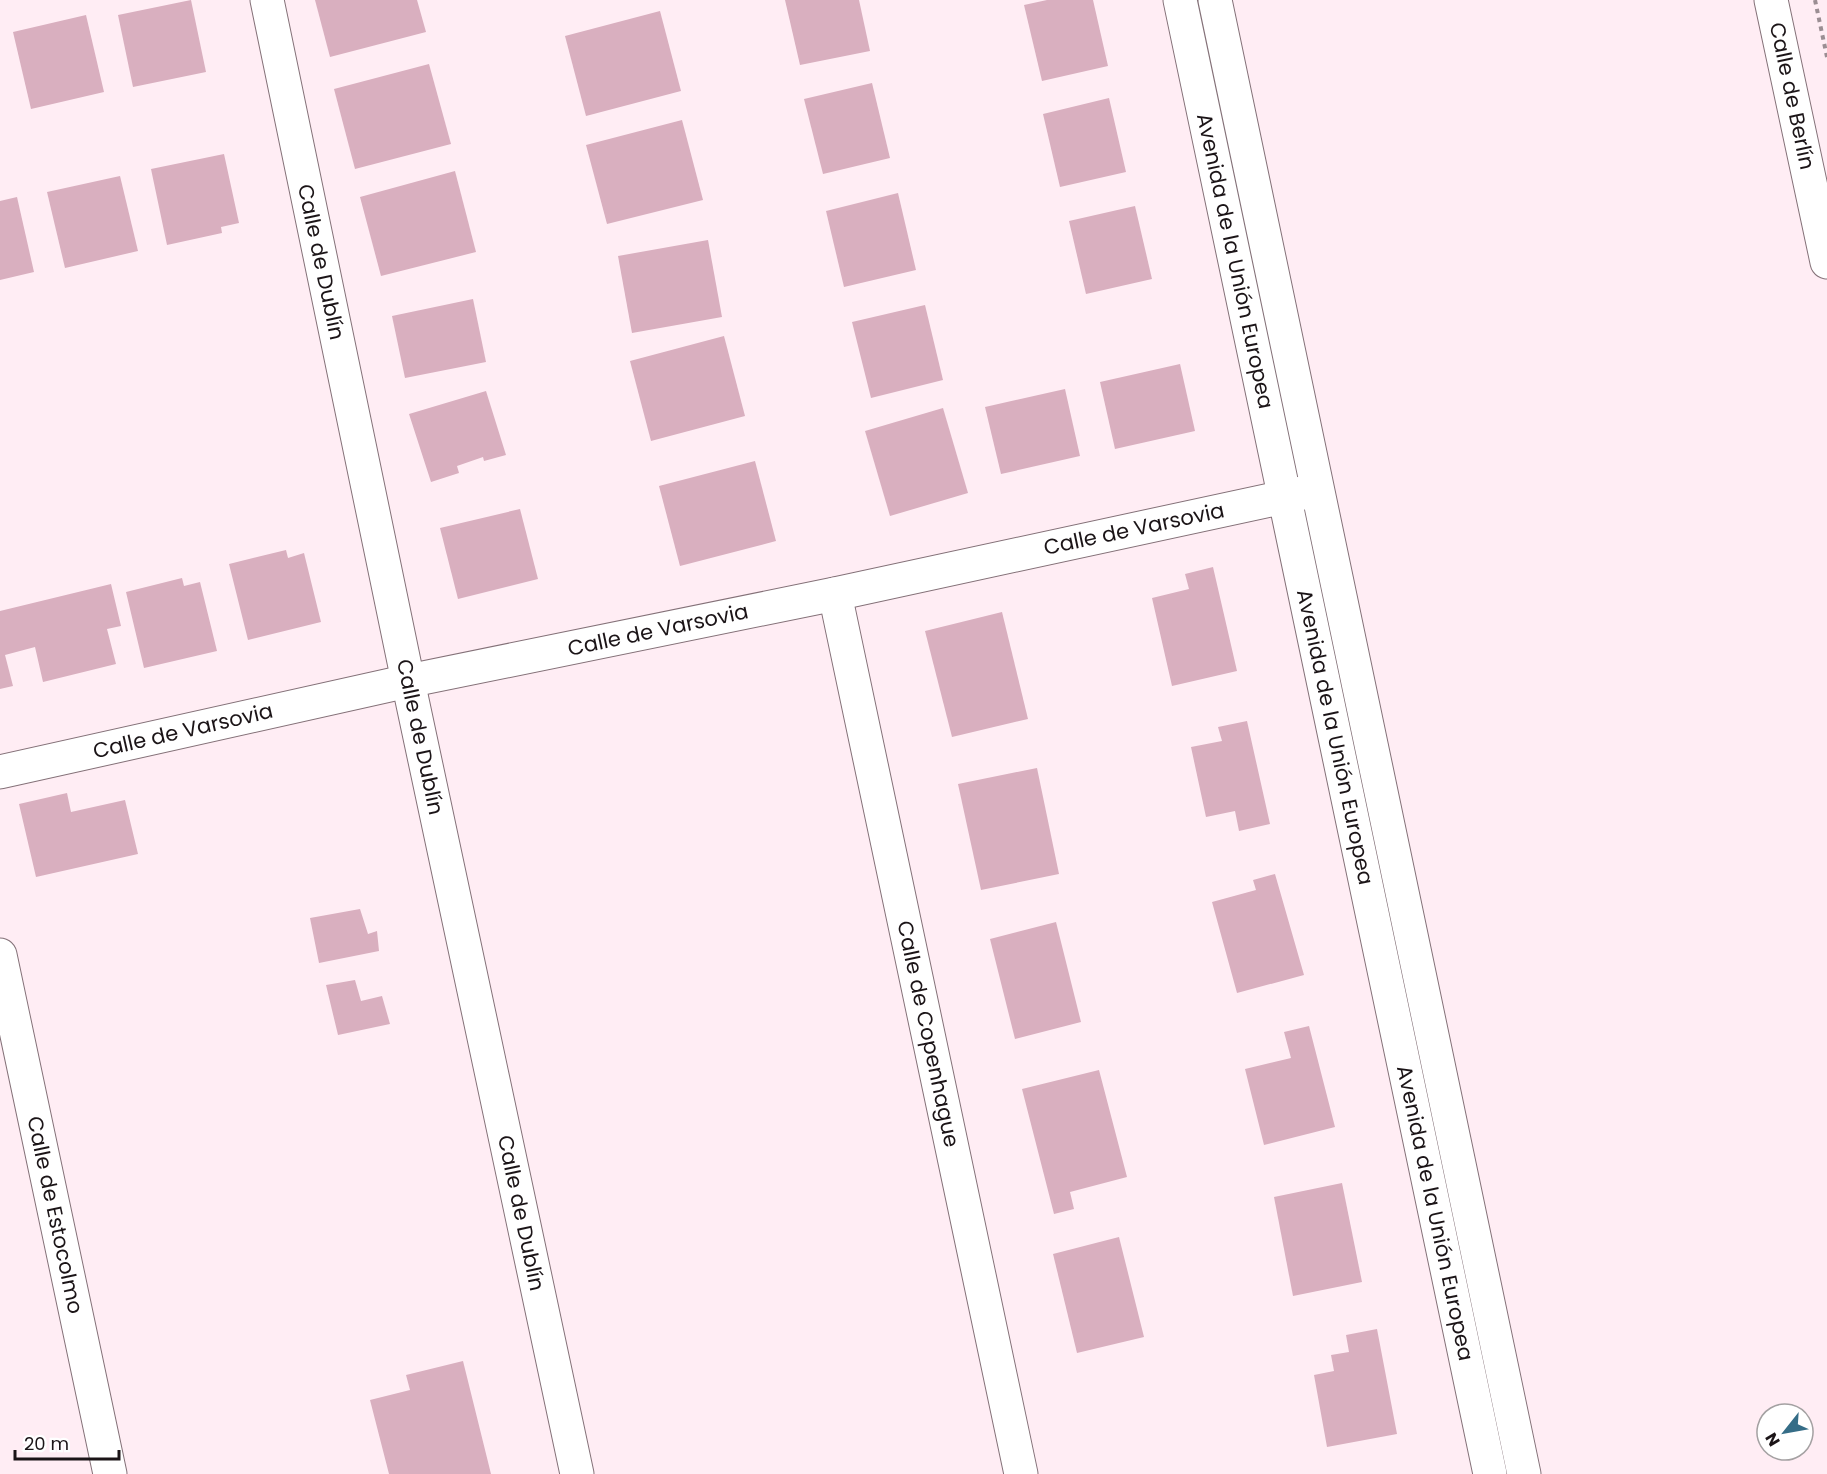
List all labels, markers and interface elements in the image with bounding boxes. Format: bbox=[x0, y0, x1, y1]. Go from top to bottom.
street label: Calle de Berlín bbox=[1763, 20, 1822, 172]
street label: Avenida de la Unión Europea bbox=[1190, 110, 1281, 411]
street label: Calle de Dublín bbox=[291, 181, 352, 342]
street label: Calle de Varsovia bbox=[1041, 495, 1227, 562]
street label: Avenida de la Unión Europea bbox=[1290, 586, 1381, 887]
street label: Calle de Varsovia bbox=[565, 596, 751, 663]
street label: Calle de Dublín bbox=[390, 656, 451, 817]
street label: Calle de Varsovia bbox=[90, 696, 276, 765]
street label: Calle de Copenhague bbox=[890, 918, 967, 1150]
street label: Avenida de la Unión Europea bbox=[1390, 1062, 1481, 1363]
street label: Calle de Estocolmo bbox=[20, 1113, 91, 1316]
street label: Calle de Dublín bbox=[491, 1132, 552, 1293]
north arrow bbox=[1755, 1402, 1815, 1462]
scale bar bbox=[15, 1423, 118, 1461]
text: N bbox=[1760, 1428, 1786, 1451]
text: 20 m bbox=[24, 1431, 69, 1456]

